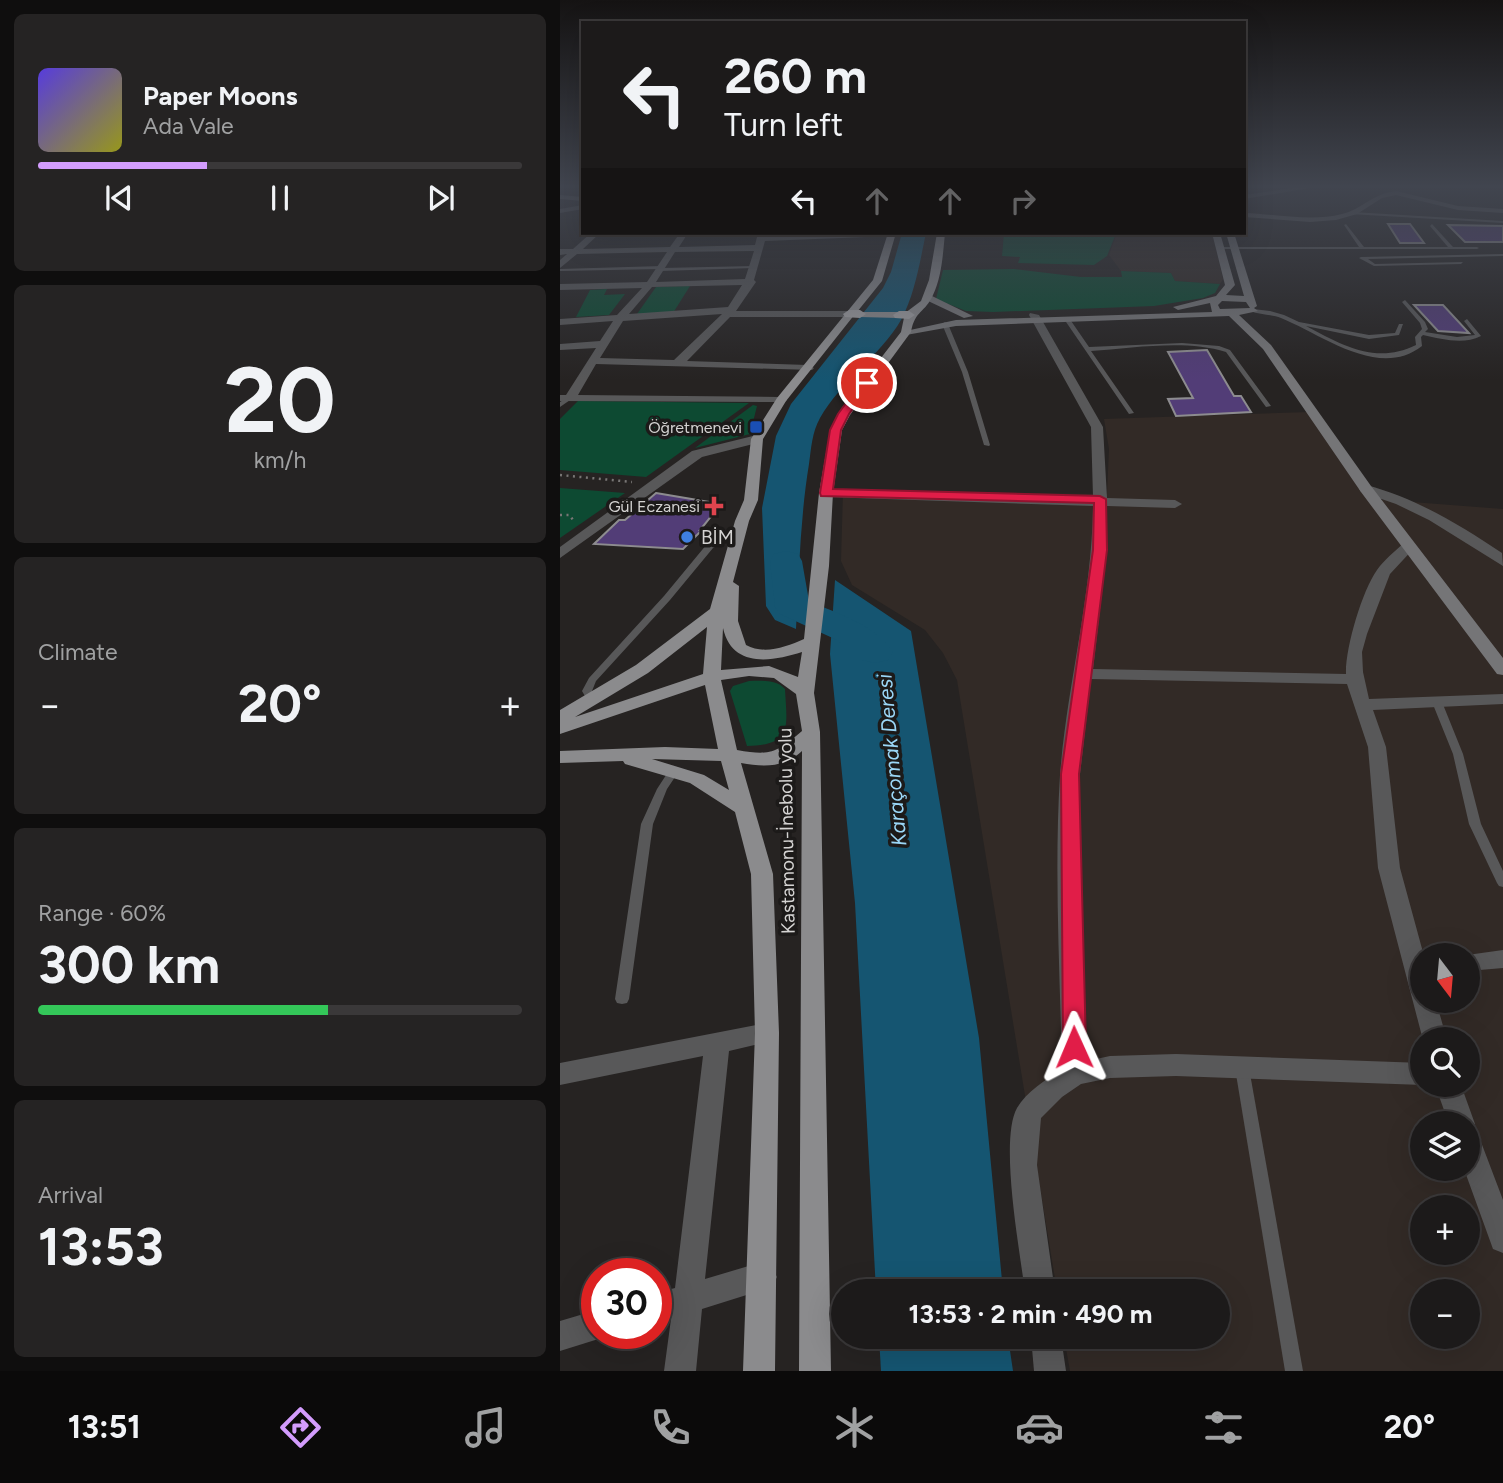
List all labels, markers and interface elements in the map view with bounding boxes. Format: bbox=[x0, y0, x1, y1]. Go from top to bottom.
text: 260 m bbox=[724, 46, 867, 105]
icon: left bbox=[609, 49, 700, 140]
text: Paper Moons bbox=[143, 80, 298, 112]
text: Turn left bbox=[724, 106, 843, 144]
text: Ada Vale bbox=[143, 112, 234, 140]
icon: previous bbox=[100, 179, 138, 217]
icon: pause bbox=[261, 179, 299, 217]
icon: next bbox=[422, 179, 460, 217]
icon: left bbox=[785, 182, 823, 220]
icon: ahead bbox=[858, 182, 896, 220]
icon: ahead bbox=[931, 182, 969, 220]
icon: right bbox=[1004, 182, 1042, 220]
text: 20 bbox=[224, 346, 336, 455]
pin bbox=[837, 353, 897, 413]
icon: arrive bbox=[848, 364, 886, 402]
place label: Öğretmenevi bbox=[648, 418, 742, 437]
marker: Öğretmenevi bbox=[748, 419, 764, 435]
text: km/h bbox=[254, 446, 306, 474]
place label: Gül Eczanesi bbox=[608, 497, 700, 516]
marker: Gül Eczanesi bbox=[706, 498, 722, 514]
place label: BİM bbox=[701, 526, 734, 549]
marker: BİM bbox=[679, 529, 695, 545]
text: Climate bbox=[38, 638, 117, 666]
text: 20° bbox=[238, 673, 322, 735]
water label: Karaçomak Deresi bbox=[872, 673, 911, 847]
text: − bbox=[38, 682, 62, 728]
text: + bbox=[498, 682, 522, 728]
street label: Kastamonu-İnebolu yolu bbox=[773, 728, 800, 934]
text: Range · 60% bbox=[38, 899, 166, 927]
text: 300 km bbox=[38, 934, 220, 996]
north arrow bbox=[1410, 943, 1480, 1013]
map controls bbox=[1410, 943, 1480, 1349]
position arrow bbox=[1037, 1010, 1111, 1084]
button: search bbox=[1410, 1027, 1480, 1097]
button: layers bbox=[1410, 1111, 1480, 1181]
text: Arrival bbox=[38, 1181, 103, 1209]
button: + bbox=[1410, 1195, 1480, 1265]
text: 13:53 bbox=[38, 1216, 164, 1278]
speed limit sign: 30 bbox=[581, 1258, 672, 1349]
button: − bbox=[1410, 1279, 1480, 1349]
text: 13:53 · 2 min · 490 m bbox=[909, 1298, 1152, 1330]
icon: directions bbox=[276, 1403, 325, 1452]
icon: music bbox=[461, 1403, 510, 1452]
icon: phone bbox=[646, 1403, 695, 1452]
icon: climate bbox=[830, 1403, 879, 1452]
icon: car bbox=[1015, 1403, 1064, 1452]
icon: filters bbox=[1199, 1403, 1248, 1452]
text: 13:51 bbox=[68, 1408, 141, 1446]
text: 20° bbox=[1384, 1408, 1435, 1446]

